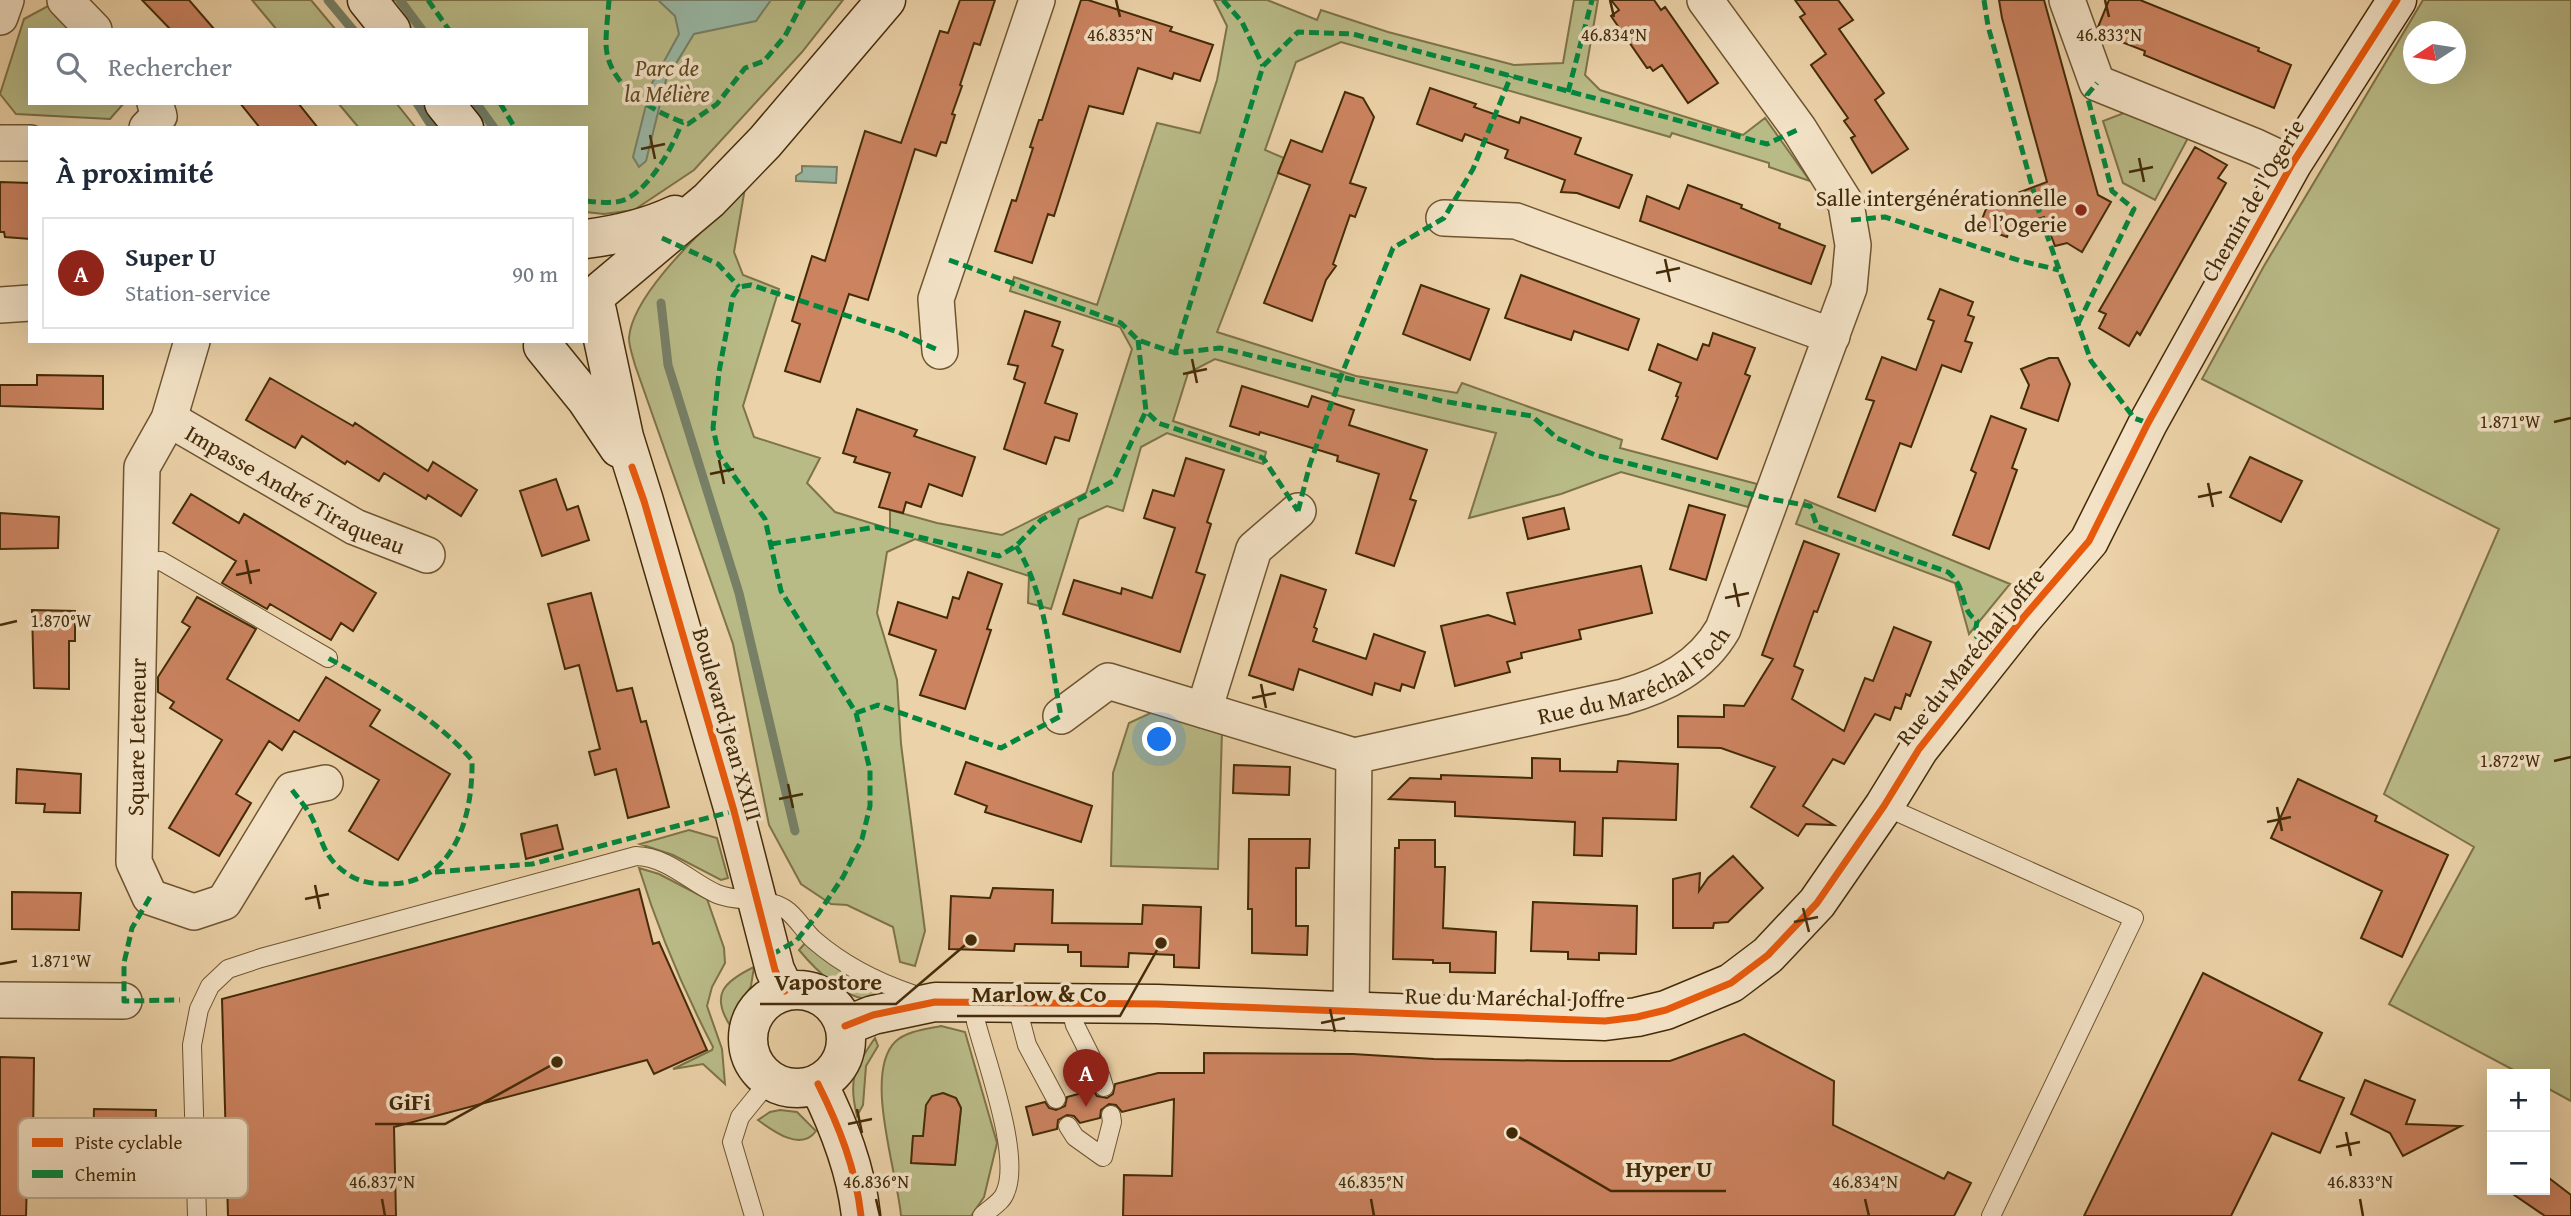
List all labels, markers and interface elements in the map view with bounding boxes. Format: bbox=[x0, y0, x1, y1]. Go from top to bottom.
text: 46.835°N bbox=[1087, 21, 1153, 48]
text: 46.834°N bbox=[1581, 21, 1647, 48]
text: 46.833°N bbox=[2076, 21, 2142, 48]
north arrow bbox=[2403, 21, 2466, 84]
search box bbox=[28, 28, 588, 105]
text: Rechercher bbox=[108, 47, 232, 86]
icon: search bbox=[52, 48, 90, 86]
park label: Parc de la Mélière bbox=[624, 51, 710, 110]
street label: Chemin de l'Ogerie bbox=[2192, 113, 2312, 287]
text: À proximité bbox=[56, 150, 214, 194]
place label: Salle intergénérationnelle de l’Ogerie bbox=[1816, 181, 2067, 240]
marker: Salle intergénérationnelle de l’Ogerie bbox=[2073, 202, 2089, 218]
text: Super U bbox=[125, 237, 216, 276]
text: A bbox=[74, 257, 88, 290]
text: 90 m bbox=[512, 257, 558, 290]
text: Station-service bbox=[125, 276, 271, 309]
text: 1.871°W bbox=[2480, 408, 2541, 435]
street label: Impasse André Tiraqueau bbox=[180, 416, 411, 562]
street label: Rue du Maréchal Joffre bbox=[1888, 560, 2052, 752]
text: 1.870°W bbox=[31, 607, 92, 634]
street label: Rue du Maréchal Foch bbox=[1534, 620, 1737, 732]
street label: Boulevard Jean XXIII bbox=[685, 624, 771, 824]
street label: Square Leteneur bbox=[118, 657, 154, 816]
your location bbox=[1142, 722, 1176, 756]
text: 1.872°W bbox=[2480, 747, 2541, 774]
text: 1.871°W bbox=[31, 947, 92, 974]
callout: Vapostore bbox=[760, 959, 896, 1004]
text: Vapostore bbox=[774, 964, 882, 999]
callout: Marlow & Co bbox=[957, 971, 1120, 1016]
text: Marlow & Co bbox=[972, 976, 1107, 1011]
street label: Rue du Maréchal Joffre bbox=[1405, 979, 1625, 1015]
pin: A bbox=[1063, 1049, 1109, 1107]
map controls bbox=[2487, 1069, 2550, 1195]
button: + bbox=[2487, 1069, 2550, 1132]
callout: GiFi bbox=[375, 1079, 445, 1124]
text: GiFi bbox=[389, 1084, 431, 1119]
legend bbox=[18, 1118, 248, 1198]
text: Piste cyclable bbox=[75, 1128, 182, 1156]
button: − bbox=[2487, 1132, 2550, 1195]
callout: Hyper U bbox=[1611, 1146, 1726, 1191]
text: Hyper U bbox=[1626, 1151, 1712, 1186]
text: Chemin bbox=[75, 1160, 137, 1188]
text: 46.837°N bbox=[349, 1168, 415, 1195]
text: 46.836°N bbox=[843, 1168, 909, 1195]
text: 46.835°N bbox=[1338, 1168, 1404, 1195]
text: 46.834°N bbox=[1832, 1168, 1898, 1195]
text: 46.833°N bbox=[2327, 1168, 2393, 1195]

